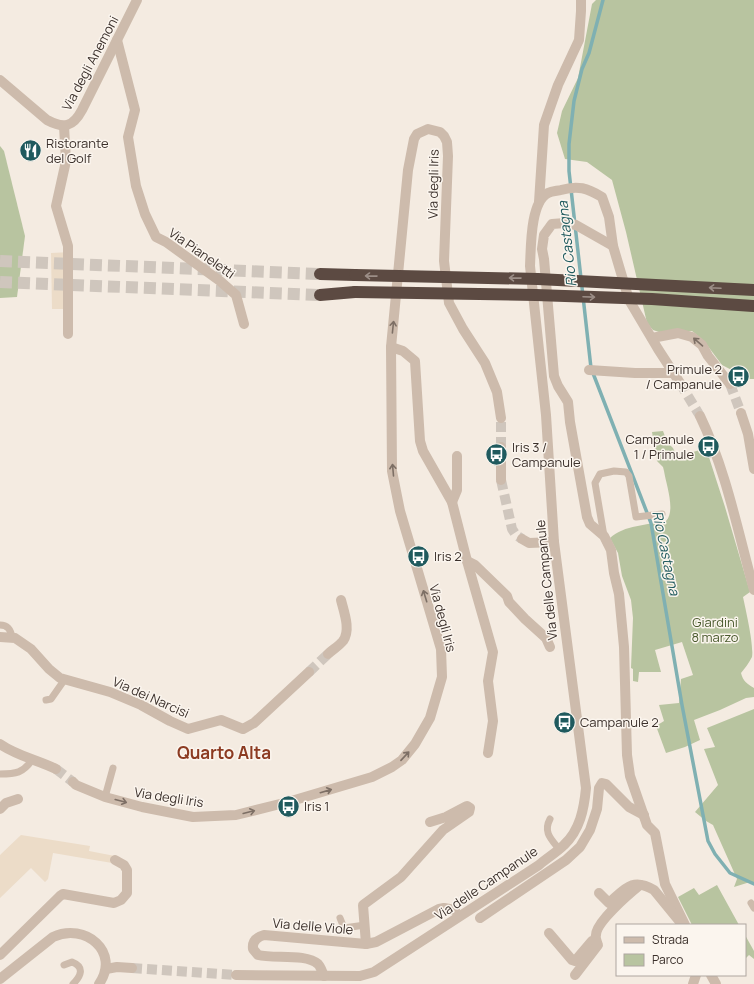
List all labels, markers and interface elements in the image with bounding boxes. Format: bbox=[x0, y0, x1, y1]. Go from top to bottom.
street label: Via degli Anemoni bbox=[57, 12, 123, 114]
place label: Ristorante del Golf bbox=[46, 134, 109, 167]
restaurant icon: Ristorante del Golf bbox=[17, 137, 43, 163]
street label: Via degli Iris bbox=[423, 149, 443, 219]
water label: Rio Castagna bbox=[552, 199, 580, 288]
street label: Via Pianeletti bbox=[165, 224, 239, 282]
one-way arrow bbox=[365, 272, 378, 280]
one-way arrow bbox=[509, 275, 522, 282]
one-way arrow bbox=[709, 284, 722, 292]
one-way arrow bbox=[582, 293, 595, 300]
one-way arrow bbox=[390, 321, 397, 334]
one-way arrow bbox=[693, 338, 703, 347]
place label: Primule 2 / Campanule bbox=[646, 360, 722, 393]
bus stop icon: Primule 2 / Campanule bbox=[725, 363, 751, 389]
place label: Campanule 1 / Primule bbox=[625, 430, 694, 463]
bus stop icon: Campanule 1 / Primule bbox=[696, 433, 722, 459]
place label: Iris 3 / Campanule bbox=[512, 438, 581, 471]
bus stop icon: Iris 3 / Campanule bbox=[484, 441, 510, 467]
one-way arrow bbox=[389, 464, 396, 477]
water label: Rio Castagna bbox=[648, 509, 685, 598]
street label: Via delle Campanule bbox=[531, 519, 561, 641]
bus stop icon: Iris 2 bbox=[405, 543, 431, 569]
place label: Iris 2 bbox=[434, 547, 462, 565]
street label: Via degli Iris bbox=[425, 582, 461, 654]
one-way arrow bbox=[421, 590, 428, 603]
park label: Giardini 8 marzo bbox=[691, 613, 739, 646]
street label: Via dei Narcisi bbox=[110, 672, 192, 722]
bus stop icon: Campanule 2 bbox=[551, 709, 577, 735]
place label: Campanule 2 bbox=[580, 713, 659, 731]
district label: Quarto Alta bbox=[177, 741, 271, 764]
one-way arrow bbox=[400, 751, 409, 761]
street label: Via degli Iris bbox=[133, 783, 205, 811]
one-way arrow bbox=[319, 787, 332, 794]
bus stop icon: Iris 1 bbox=[275, 793, 301, 819]
place label: Iris 1 bbox=[304, 797, 329, 815]
one-way arrow bbox=[115, 798, 128, 806]
one-way arrow bbox=[243, 808, 256, 815]
street label: Via delle Campanule bbox=[431, 842, 541, 924]
street label: Via delle Viole bbox=[272, 914, 355, 939]
legend bbox=[616, 924, 746, 976]
text: Strada bbox=[652, 931, 689, 948]
text: Parco bbox=[652, 951, 683, 968]

